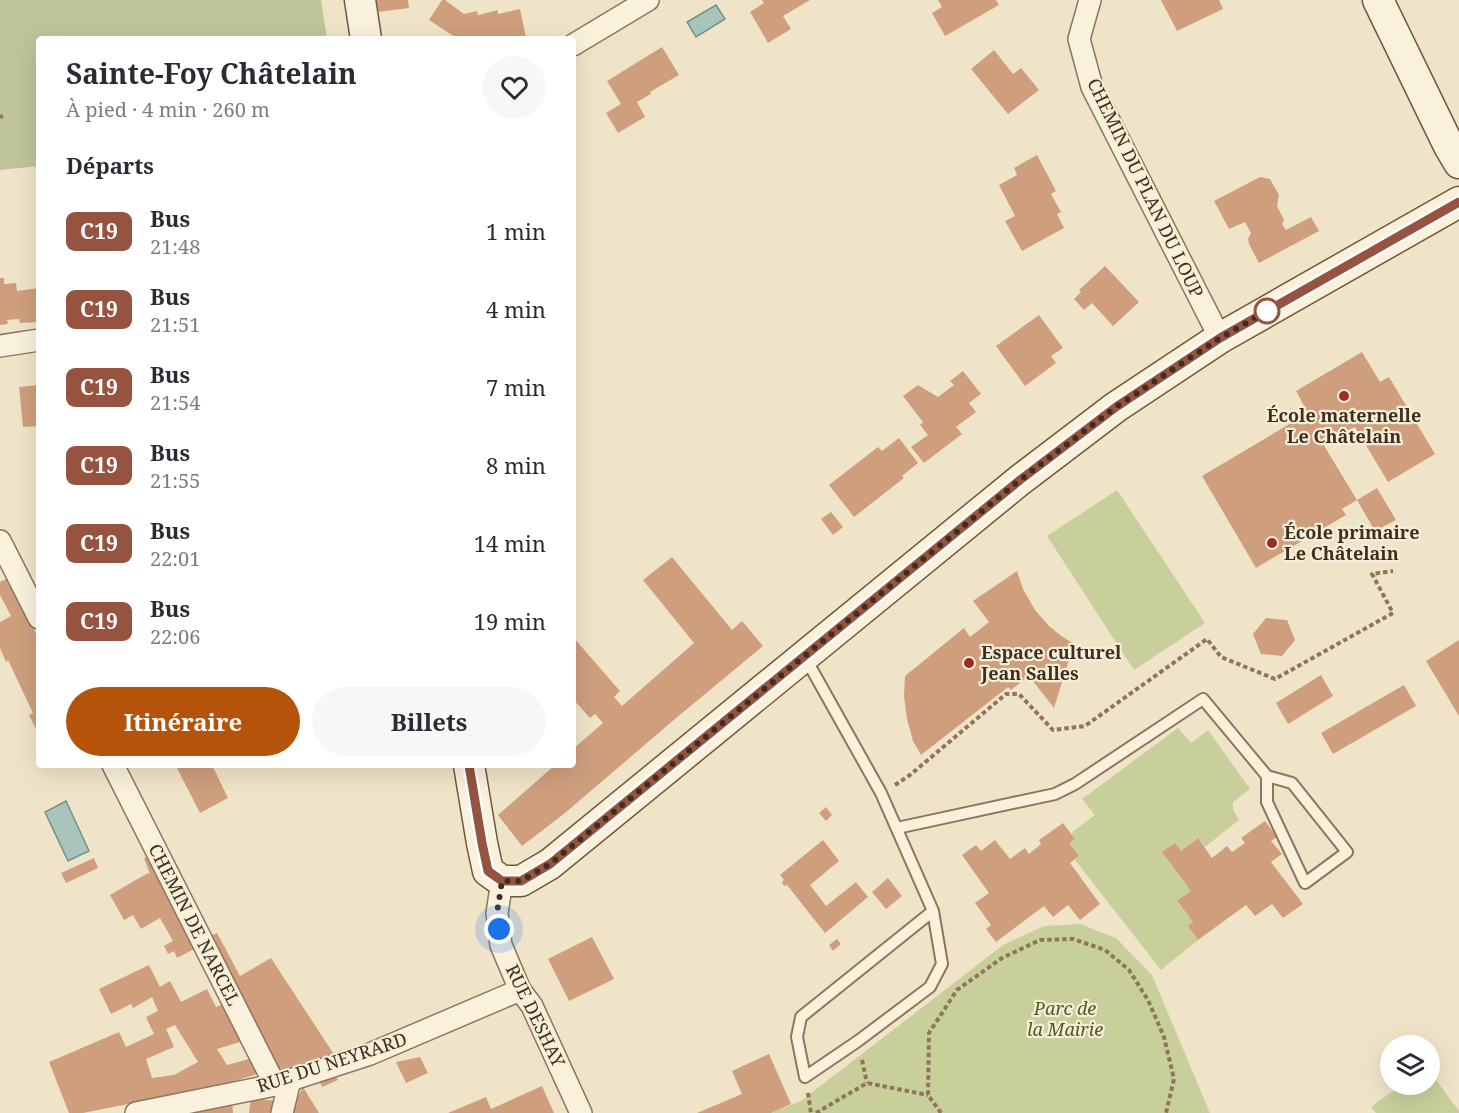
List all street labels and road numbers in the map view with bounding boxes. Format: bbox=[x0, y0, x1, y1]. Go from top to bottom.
street label: CHEMIN DU PLAN DU LOUP bbox=[1082, 74, 1210, 301]
street label: CHEMIN DE NARCEL bbox=[144, 839, 246, 1010]
street label: RUE DESHAY bbox=[501, 960, 571, 1072]
street label: RUE DU NEYRARD bbox=[254, 1026, 410, 1098]

